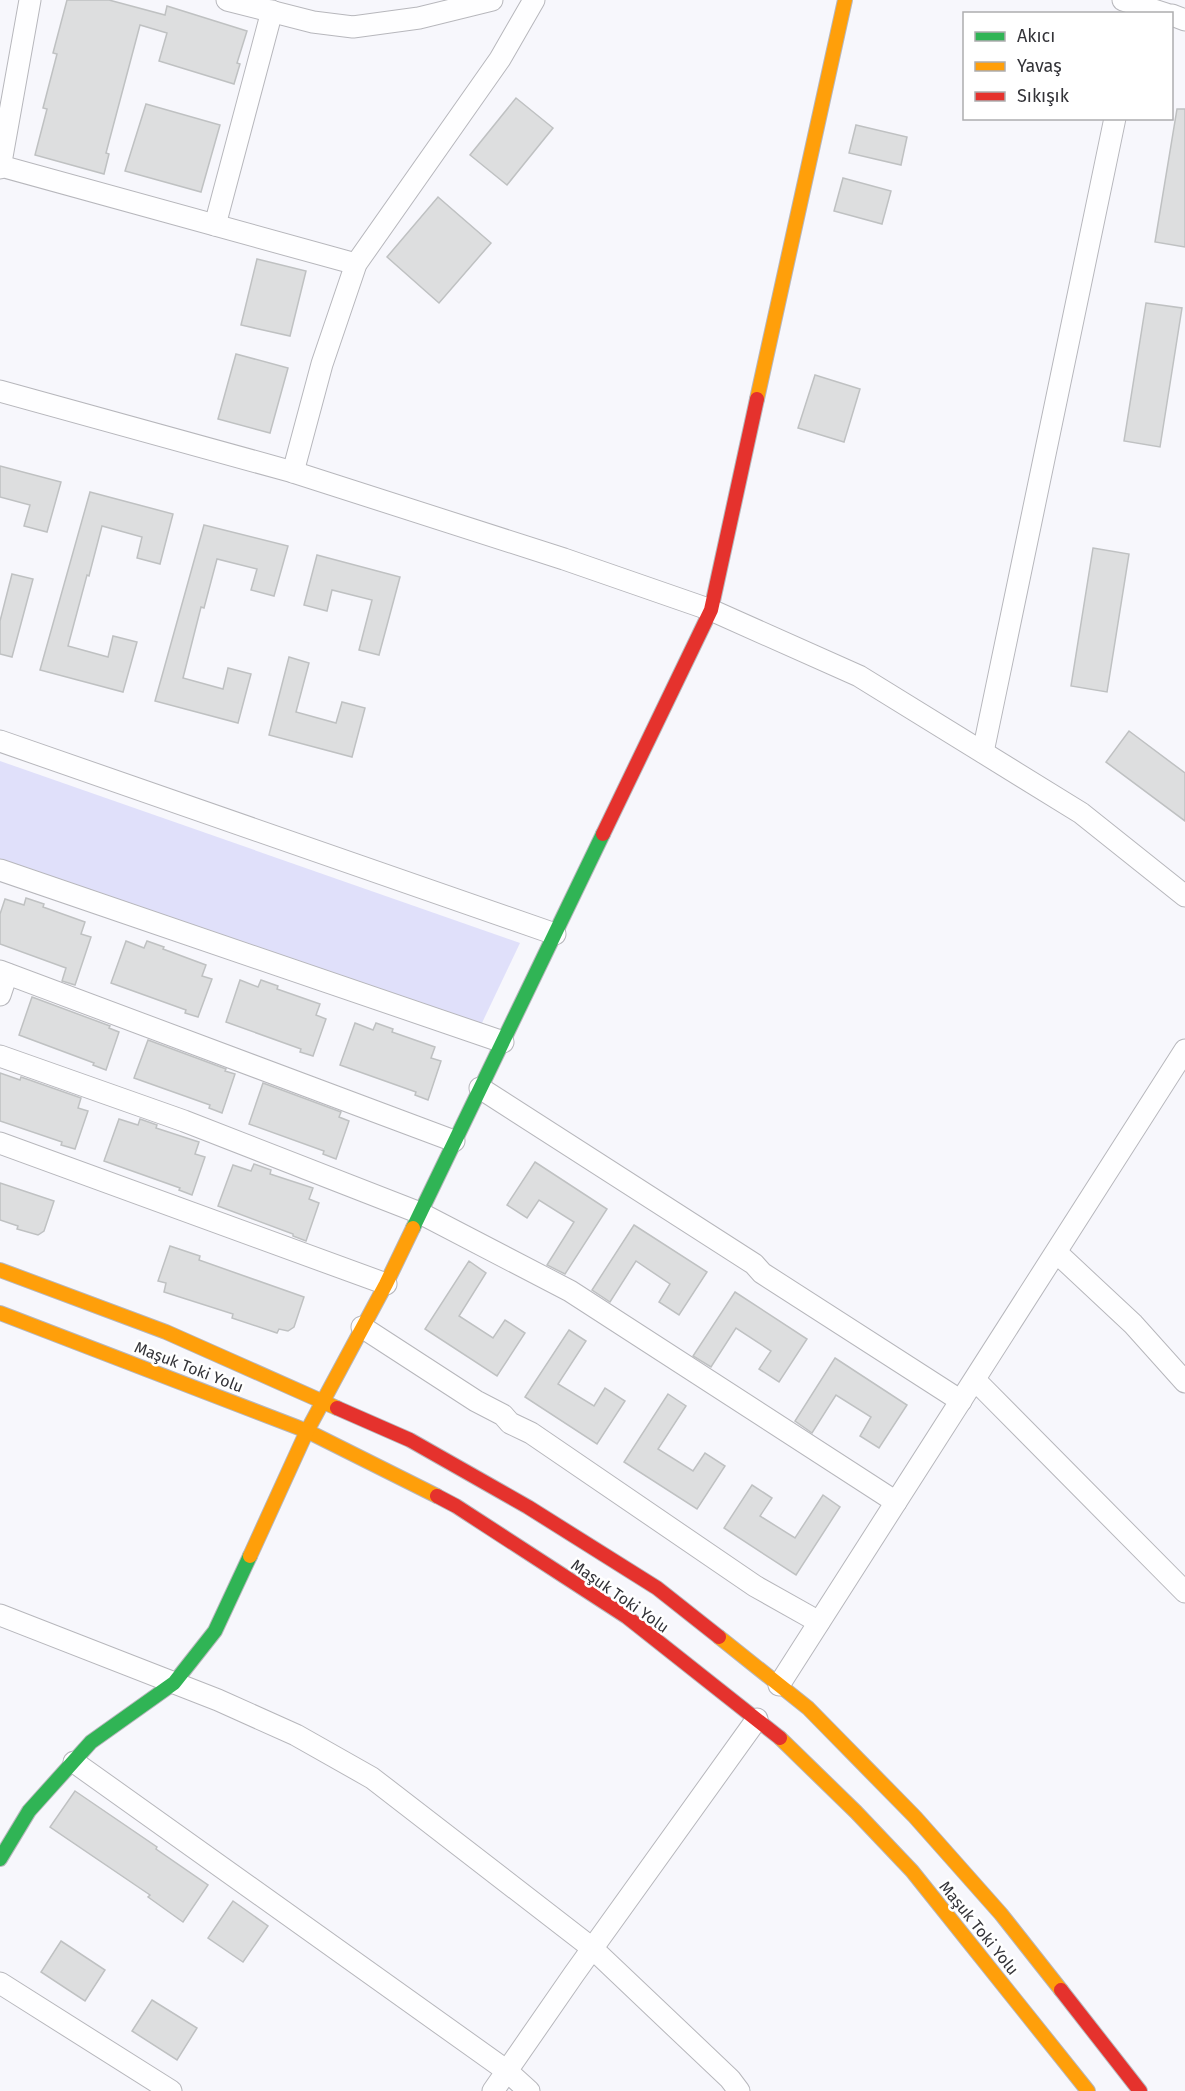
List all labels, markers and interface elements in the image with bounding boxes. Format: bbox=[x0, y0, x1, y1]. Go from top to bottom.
legend bbox=[963, 12, 1173, 120]
text: Akıcı bbox=[1017, 25, 1055, 47]
text: Yavaş bbox=[1017, 55, 1062, 77]
text: Sıkışık bbox=[1017, 85, 1070, 107]
street label: Maşuk Toki Yolu bbox=[132, 1338, 246, 1397]
street label: Maşuk Toki Yolu bbox=[567, 1555, 673, 1638]
street label: Maşuk Toki Yolu bbox=[935, 1877, 1023, 1979]

